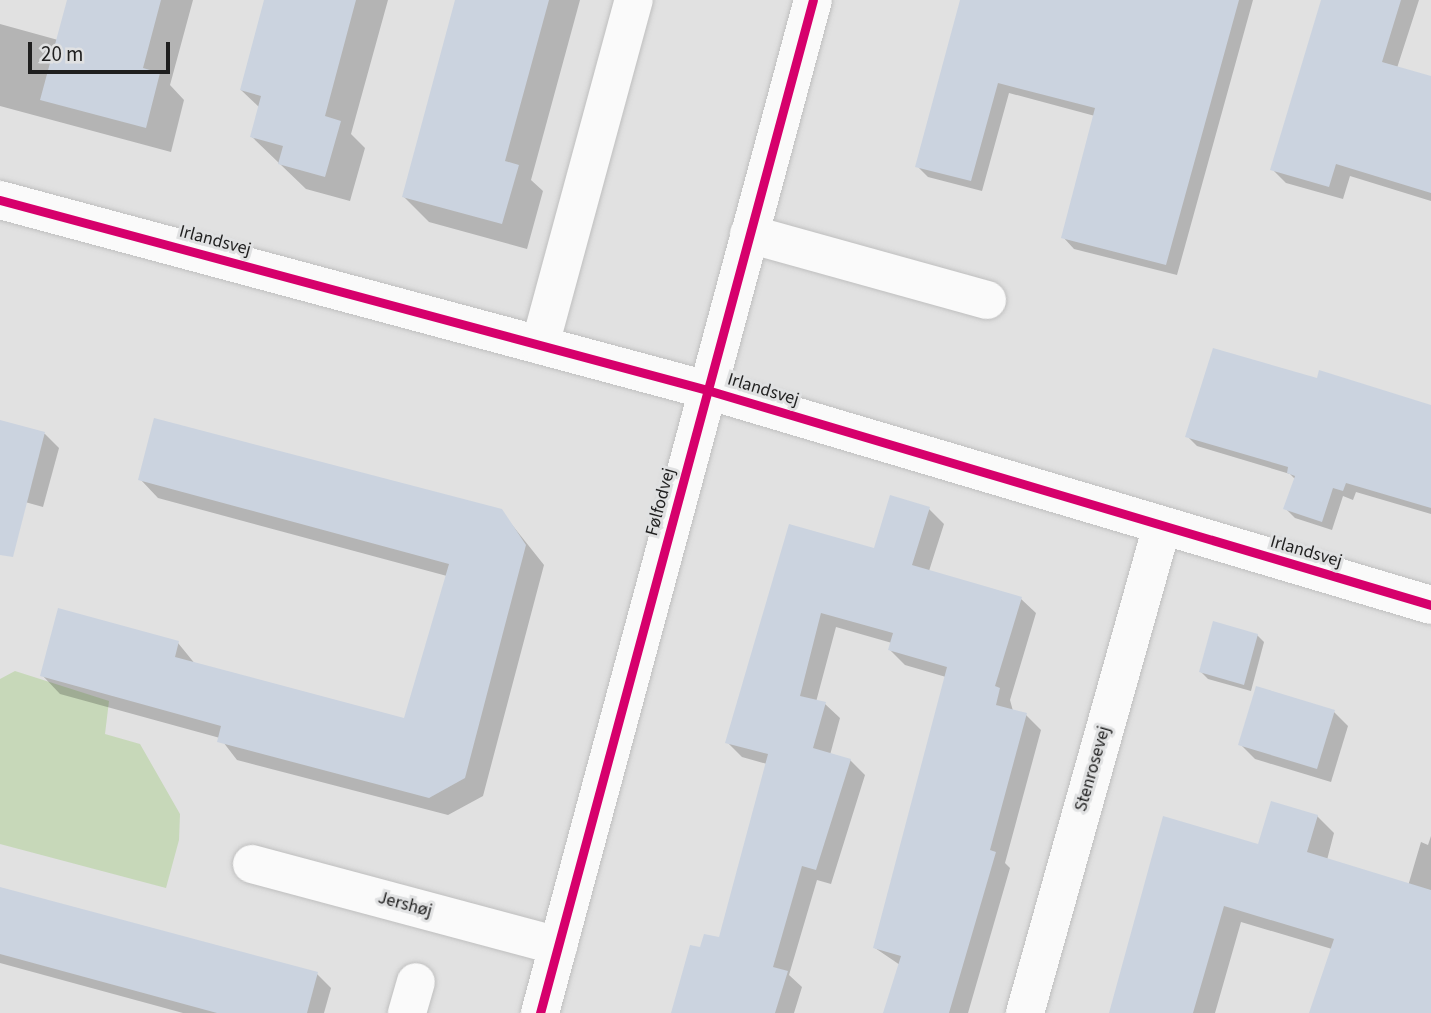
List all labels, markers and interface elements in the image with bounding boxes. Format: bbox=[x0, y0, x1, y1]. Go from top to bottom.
scale bar bbox=[32, 28, 173, 72]
text: 20 m bbox=[41, 39, 83, 69]
street label: Irlandsvej bbox=[177, 221, 253, 261]
street label: Irlandsvej bbox=[725, 369, 801, 411]
street label: Følfodvej bbox=[642, 466, 680, 538]
street label: Irlandsvej bbox=[1268, 531, 1344, 573]
street label: Stenrosevej bbox=[1071, 724, 1115, 814]
street label: Jershøj bbox=[376, 887, 434, 923]

